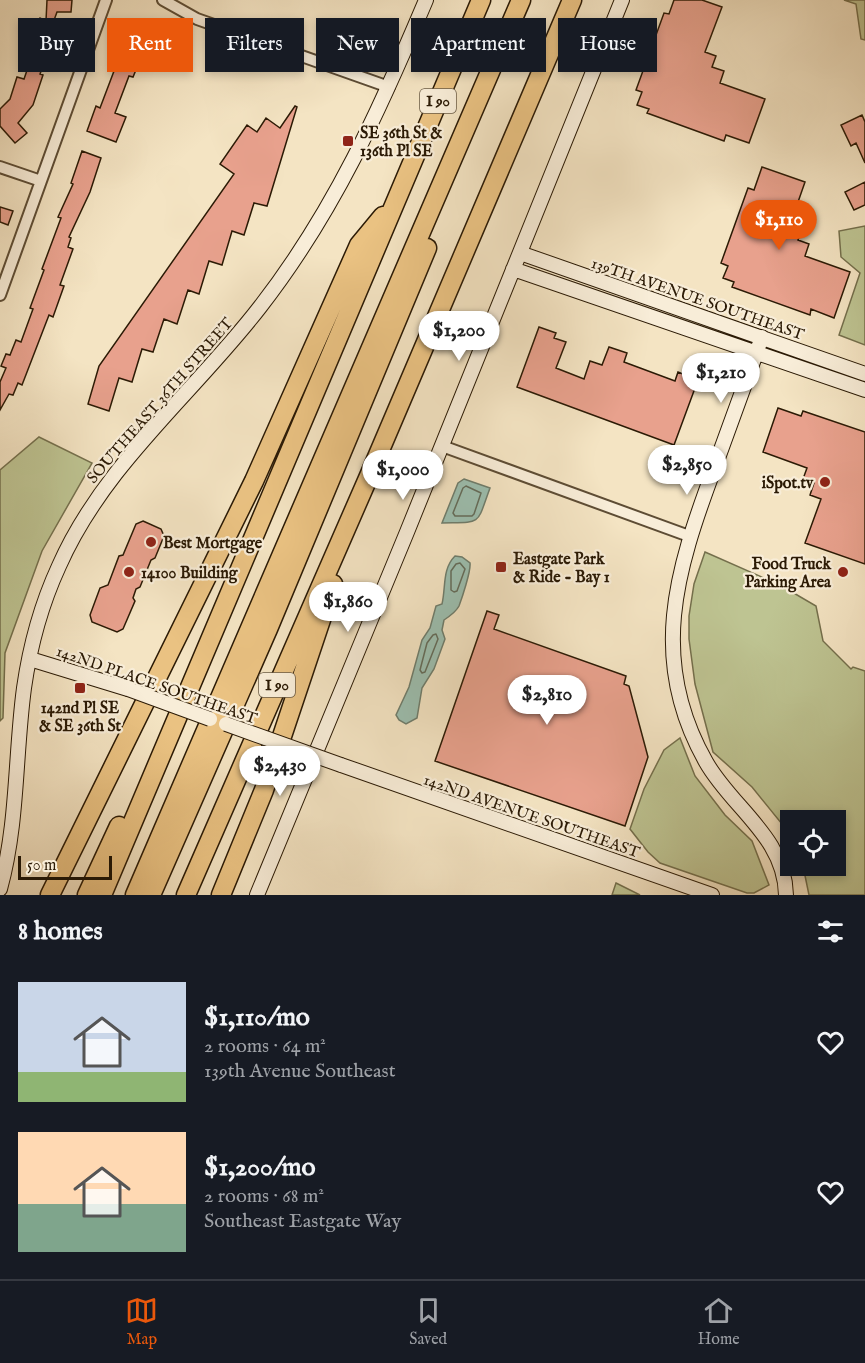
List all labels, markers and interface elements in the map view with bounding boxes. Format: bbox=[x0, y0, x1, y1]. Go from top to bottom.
chip: Buy bbox=[18, 18, 95, 72]
chip: Rent bbox=[107, 18, 193, 72]
chip: Filters bbox=[205, 18, 304, 72]
chip: New bbox=[316, 18, 399, 72]
chip: Apartment bbox=[411, 18, 546, 72]
chip: House bbox=[558, 18, 657, 72]
road number: I 90 bbox=[420, 89, 456, 113]
place label: SE 36th St & 136th Pl SE bbox=[360, 124, 442, 162]
marker: SE 36th St & 136th Pl SE bbox=[341, 134, 355, 148]
pin: $1,110 bbox=[730, 200, 828, 251]
text: $1,110 bbox=[755, 207, 803, 232]
street label: 139TH AVENUE SOUTHEAST bbox=[588, 254, 807, 346]
pin: $1,200 bbox=[410, 311, 508, 362]
street label: SOUTHEAST 36TH STREET bbox=[83, 314, 238, 488]
text: $1,200 bbox=[433, 318, 485, 343]
pin: $1,210 bbox=[672, 353, 770, 404]
text: $1,210 bbox=[696, 360, 746, 385]
pin: $2,850 bbox=[638, 445, 736, 496]
pin: $1,000 bbox=[354, 450, 452, 501]
text: $2,850 bbox=[662, 452, 712, 477]
text: $1,000 bbox=[376, 457, 430, 482]
place label: iSpot.tv bbox=[762, 474, 814, 494]
marker: iSpot.tv bbox=[818, 475, 832, 489]
place label: Best Mortgage bbox=[163, 534, 263, 554]
marker: Best Mortgage bbox=[144, 535, 158, 549]
place label: Eastgate Park & Ride - Bay 1 bbox=[513, 550, 610, 588]
place label: Food Truck Parking Area bbox=[745, 555, 832, 593]
marker: Eastgate Park & Ride - Bay 1 bbox=[494, 560, 508, 574]
place label: 14100 Building bbox=[141, 564, 239, 584]
marker: 14100 Building bbox=[122, 565, 136, 579]
marker: Food Truck Parking Area bbox=[836, 565, 850, 579]
pin: $1,860 bbox=[299, 582, 397, 633]
text: $1,860 bbox=[323, 589, 373, 614]
street label: 142ND PLACE SOUTHEAST bbox=[53, 642, 260, 730]
road number: I 90 bbox=[259, 673, 295, 697]
pin: $2,810 bbox=[498, 675, 596, 726]
marker: 142nd Pl SE & SE 36th St bbox=[73, 681, 87, 695]
text: $2,810 bbox=[522, 682, 572, 707]
place label: 142nd Pl SE & SE 36th St bbox=[39, 699, 122, 737]
pin: $2,430 bbox=[231, 746, 329, 797]
text: $2,430 bbox=[253, 753, 307, 778]
street label: 142ND AVENUE SOUTHEAST bbox=[421, 770, 642, 863]
map controls bbox=[780, 810, 846, 876]
button: locate bbox=[780, 810, 846, 876]
scale bar bbox=[18, 853, 112, 880]
text: 50 m bbox=[27, 856, 56, 876]
text: 8 homes bbox=[18, 915, 103, 948]
icon: filters bbox=[814, 915, 847, 948]
text: $1,110/mo bbox=[204, 1001, 310, 1034]
icon: home bbox=[66, 1006, 138, 1078]
icon: heart bbox=[814, 1026, 847, 1059]
text: 2 rooms · 64 m² bbox=[204, 1034, 326, 1059]
text: 139th Avenue Southeast bbox=[204, 1059, 396, 1084]
text: $1,200/mo bbox=[204, 1151, 316, 1184]
icon: home bbox=[66, 1156, 138, 1228]
icon: heart bbox=[814, 1176, 847, 1209]
text: 2 rooms · 68 m² bbox=[204, 1184, 324, 1209]
text: Southeast Eastgate Way bbox=[204, 1209, 401, 1234]
tab: Map bbox=[125, 1294, 158, 1350]
tab: Saved bbox=[409, 1294, 447, 1350]
tab: Home bbox=[698, 1294, 740, 1350]

